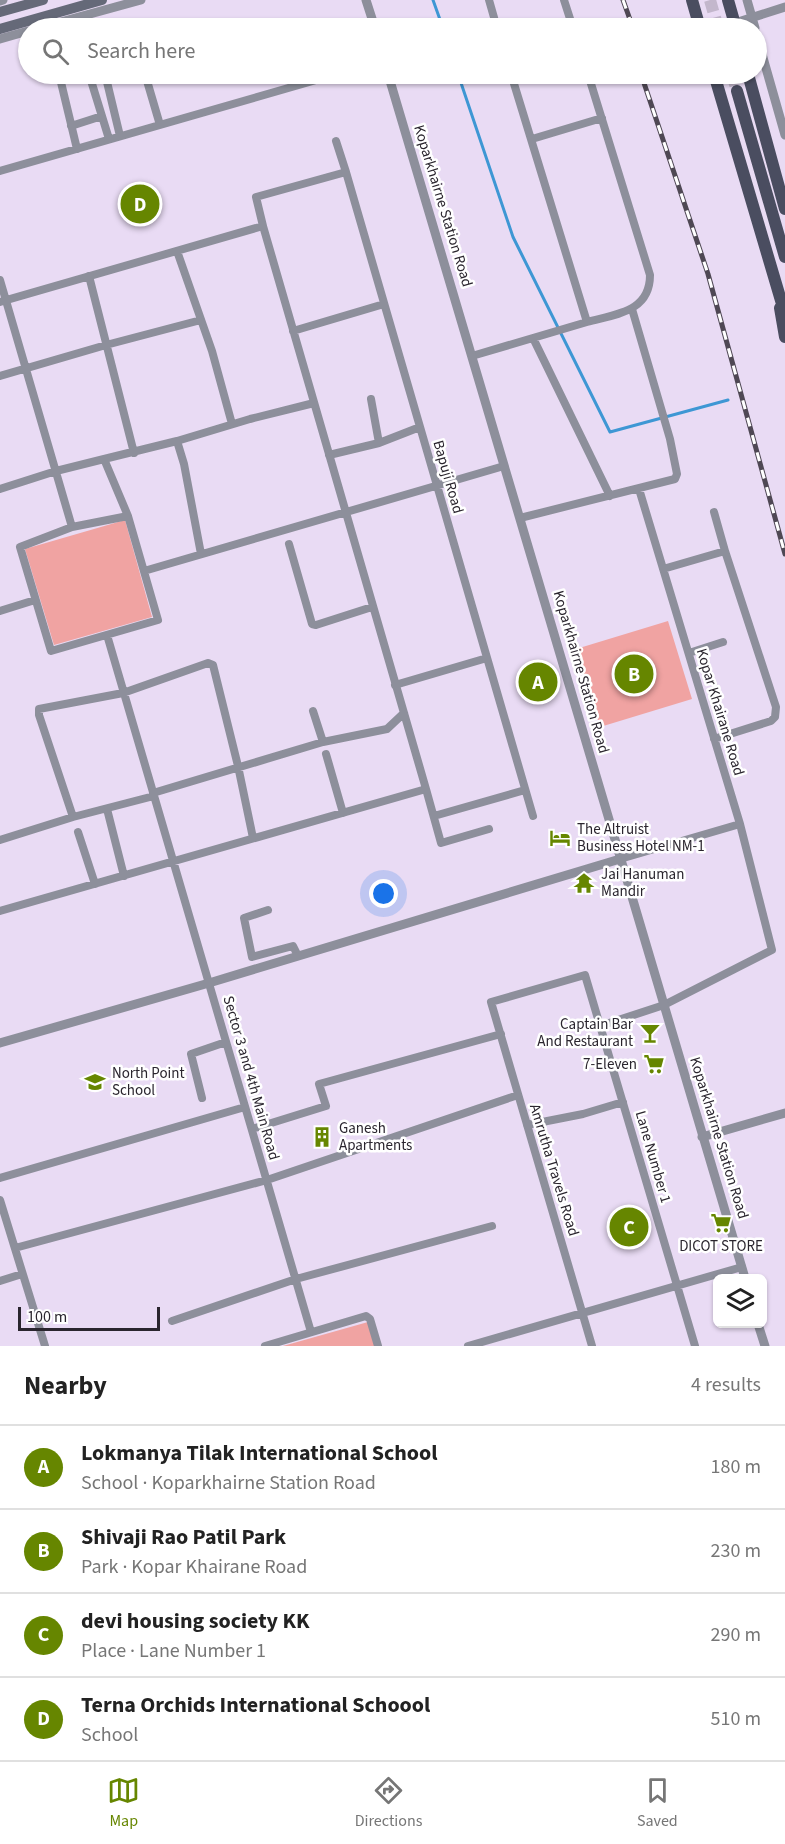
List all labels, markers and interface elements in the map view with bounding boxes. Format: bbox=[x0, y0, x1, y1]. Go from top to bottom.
search box bbox=[18, 18, 767, 84]
icon: search bbox=[39, 35, 72, 68]
text: Search here bbox=[87, 35, 195, 67]
street label: Koparkhairne Station Road bbox=[408, 122, 478, 290]
pin: D bbox=[120, 182, 160, 226]
street label: Bapuji Road bbox=[428, 438, 468, 516]
street label: Koparkhairne Station Road bbox=[548, 588, 614, 756]
street label: Kopar Khairane Road bbox=[691, 646, 749, 778]
pin: B bbox=[614, 652, 654, 696]
pin: A bbox=[518, 660, 558, 704]
place label: The Altruist Business Hotel NM-1 bbox=[577, 819, 705, 857]
hotel icon: The Altruist Business Hotel NM-1 bbox=[548, 826, 572, 850]
place label: Jai Hanuman Mandir bbox=[601, 864, 684, 902]
temple icon: Jai Hanuman Mandir bbox=[572, 871, 596, 895]
your location bbox=[369, 879, 398, 908]
street label: Sector 3 and 4th Main Road bbox=[217, 993, 285, 1163]
place label: Captain Bar And Restaurant bbox=[537, 1014, 634, 1052]
bar icon: Captain Bar And Restaurant bbox=[638, 1021, 662, 1045]
supermarket icon: 7-Eleven bbox=[642, 1052, 666, 1076]
place label: 7-Eleven bbox=[583, 1054, 637, 1075]
street label: Koparkhairne Station Road bbox=[684, 1054, 754, 1222]
place label: North Point School bbox=[112, 1063, 185, 1101]
school or university icon: North Point School bbox=[83, 1070, 107, 1094]
street label: Amrutha Travels Road bbox=[524, 1101, 584, 1239]
street label: Lane Number 1 bbox=[630, 1108, 676, 1206]
place label: Ganesh Apartments bbox=[339, 1118, 412, 1156]
building icon: Ganesh Apartments bbox=[310, 1125, 334, 1149]
pin: C bbox=[610, 1204, 648, 1250]
supermarket icon: DICOT STORE bbox=[709, 1211, 733, 1235]
place label: DICOT STORE bbox=[679, 1236, 763, 1257]
map controls bbox=[713, 1274, 767, 1328]
button: layers bbox=[713, 1274, 767, 1328]
scale bar bbox=[18, 1304, 160, 1332]
text: 100 m bbox=[27, 1306, 67, 1328]
text: Nearby bbox=[24, 1367, 107, 1404]
text: 4 results bbox=[691, 1371, 761, 1399]
text: Lokmanya Tilak International School bbox=[81, 1437, 438, 1469]
text: A bbox=[38, 1453, 49, 1481]
text: 180 m bbox=[711, 1453, 761, 1481]
text: School · Koparkhairne Station Road bbox=[81, 1469, 376, 1497]
text: Shivaji Rao Patil Park bbox=[81, 1521, 286, 1553]
text: B bbox=[37, 1537, 50, 1565]
text: 230 m bbox=[711, 1537, 761, 1565]
text: Park · Kopar Khairane Road bbox=[81, 1553, 307, 1581]
text: devi housing society KK bbox=[81, 1605, 309, 1637]
text: C bbox=[38, 1621, 49, 1649]
text: 290 m bbox=[711, 1621, 761, 1649]
text: Place · Lane Number 1 bbox=[81, 1637, 266, 1665]
text: Terna Orchids International Schoool bbox=[81, 1689, 430, 1721]
text: D bbox=[37, 1705, 50, 1733]
text: 510 m bbox=[711, 1705, 761, 1733]
text: School bbox=[81, 1721, 138, 1749]
tab: Map bbox=[107, 1774, 140, 1832]
tab: Directions bbox=[355, 1774, 422, 1832]
tab: Saved bbox=[637, 1774, 678, 1832]

